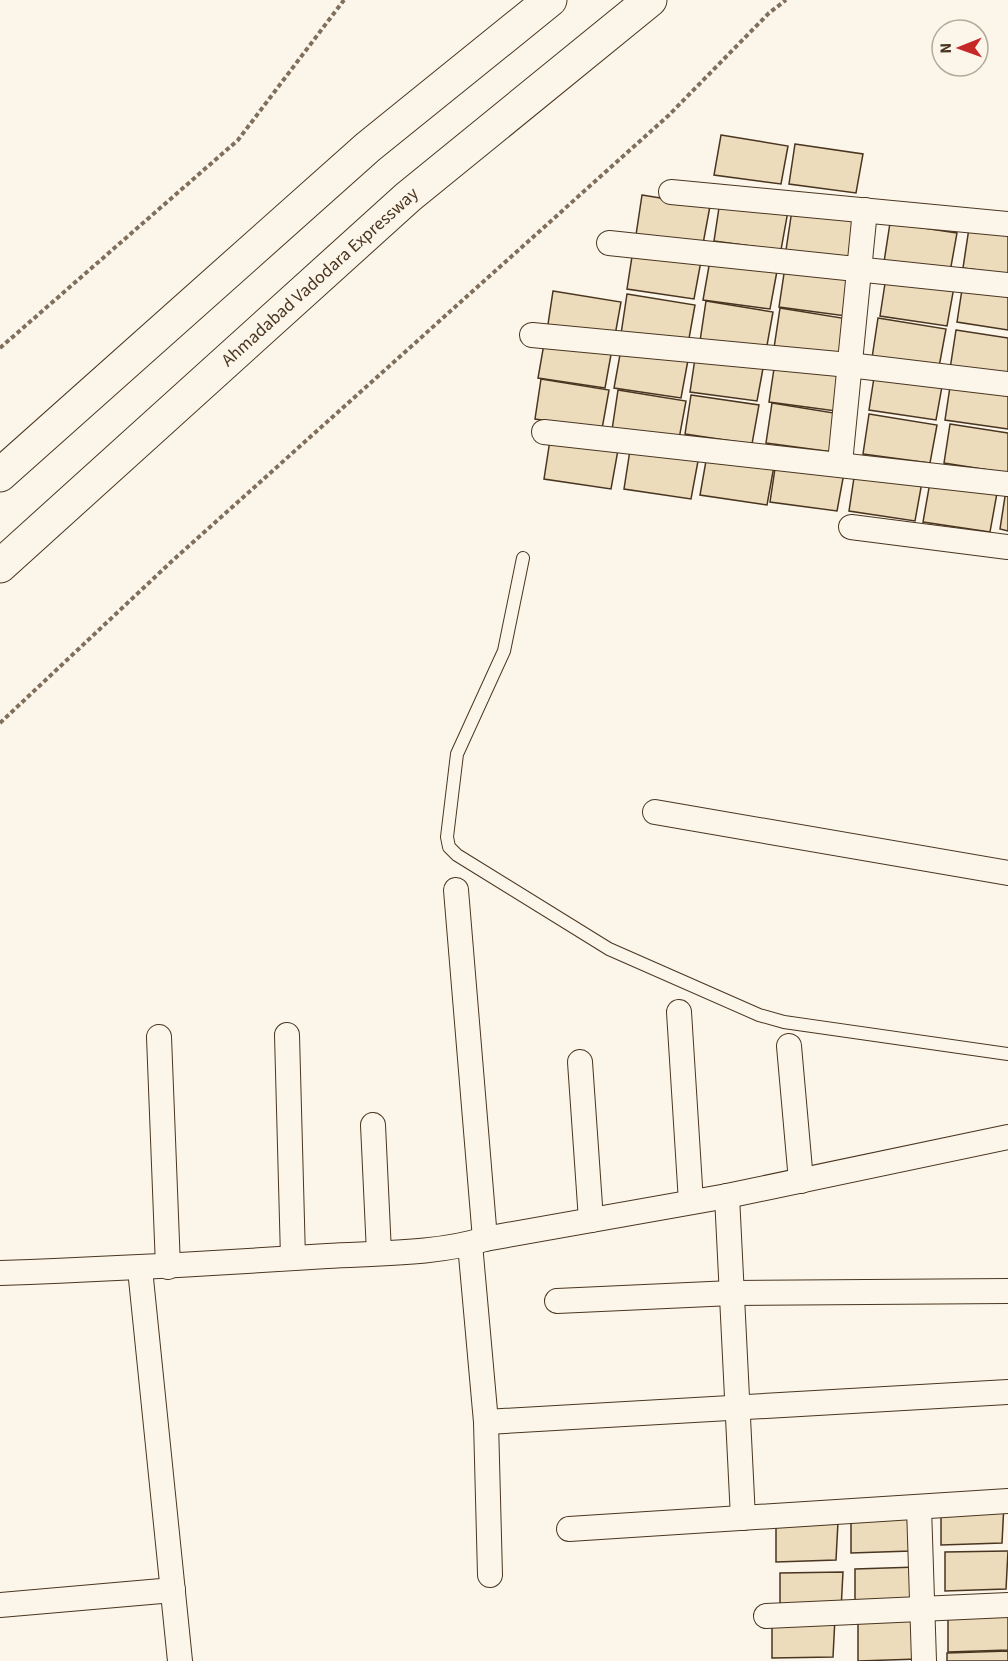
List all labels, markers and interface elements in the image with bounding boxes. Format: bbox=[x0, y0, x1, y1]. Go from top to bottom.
north arrow bbox=[930, 18, 990, 78]
text: N bbox=[935, 43, 957, 54]
street label: Ahmadabad Vadodara Expressway bbox=[216, 181, 424, 372]

